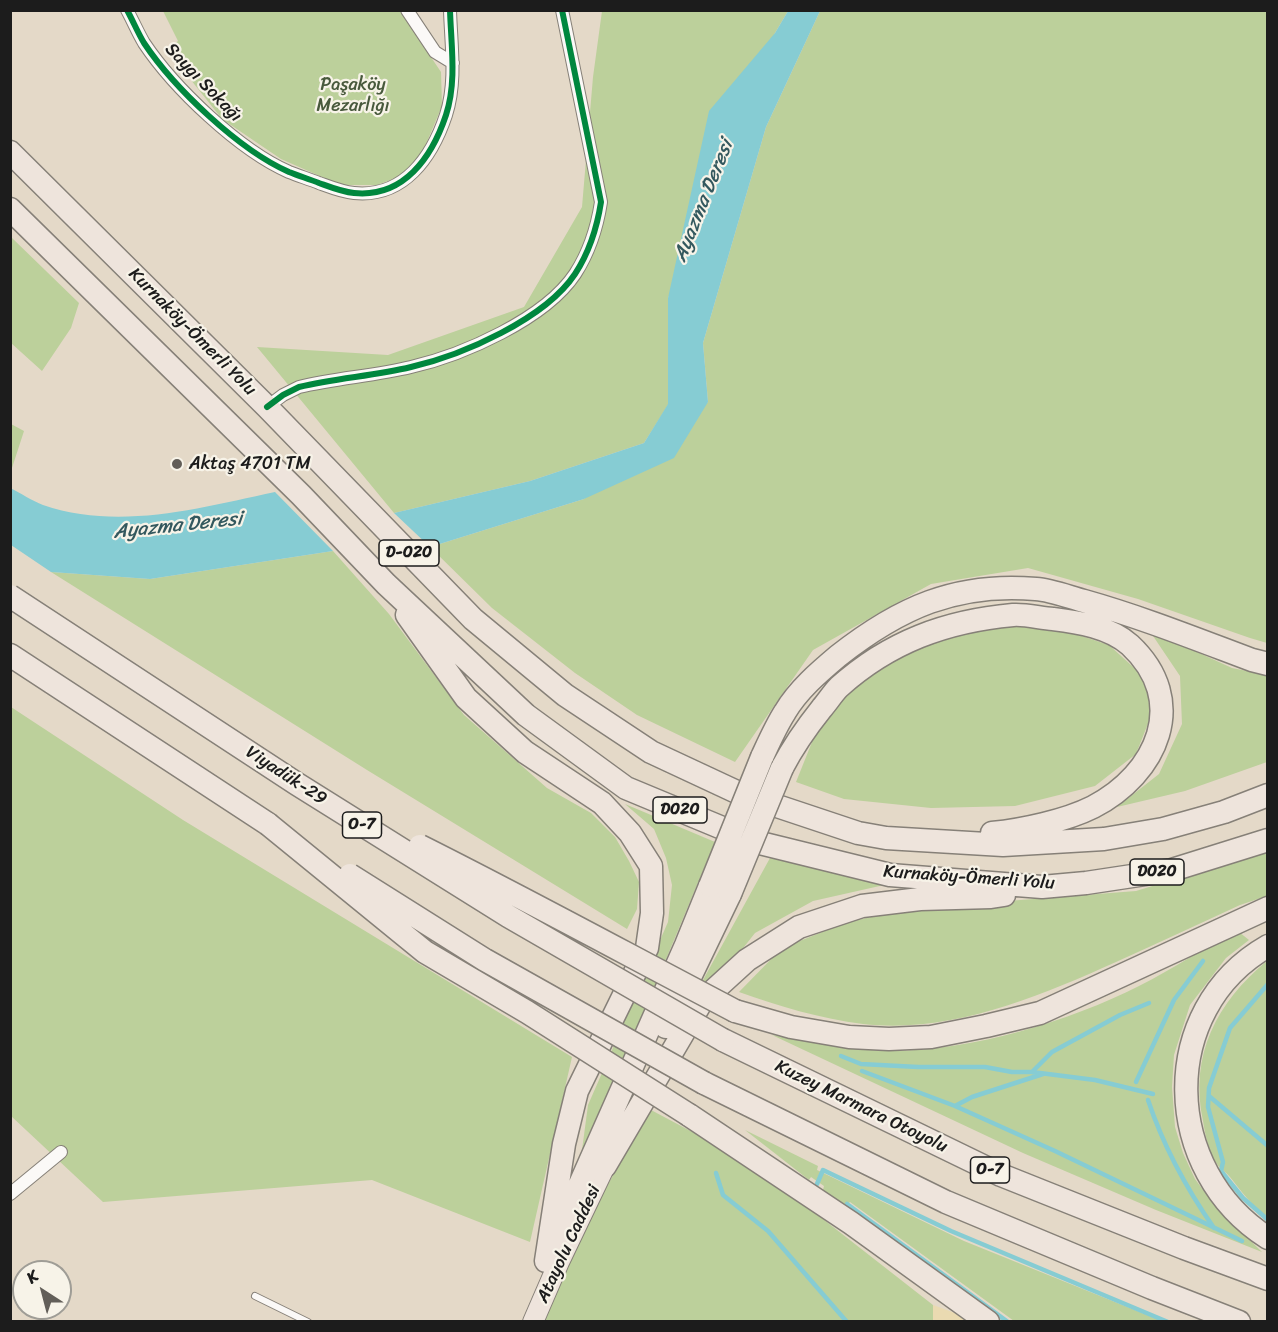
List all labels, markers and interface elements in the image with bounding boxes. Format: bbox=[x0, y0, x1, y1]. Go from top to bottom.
street label: Saygı Sokağı bbox=[160, 39, 246, 127]
park label: Paşaköy Mezarlığı bbox=[316, 74, 390, 116]
water label: Ayazma Deresi bbox=[669, 137, 739, 265]
street label: Kurnaköy-Ömerli Yolu bbox=[124, 264, 260, 400]
place label: Aktaş 4701 TM bbox=[189, 453, 311, 475]
marker: Aktaş 4701 TM bbox=[170, 457, 184, 471]
water label: Ayazma Deresi bbox=[113, 507, 243, 545]
road number: D-020 bbox=[379, 540, 439, 566]
street label: Viyadük-29 bbox=[241, 742, 331, 810]
road number: D020 bbox=[653, 797, 707, 823]
road number: O-7 bbox=[342, 812, 382, 838]
road number: D020 bbox=[1130, 859, 1184, 885]
street label: Kurnaköy-Ömerli Yolu bbox=[882, 861, 1056, 895]
street label: Kuzey Marmara Otoyolu bbox=[771, 1056, 951, 1158]
road number: O-7 bbox=[970, 1157, 1010, 1183]
street label: Atayolu Caddesi bbox=[532, 1182, 606, 1306]
north arrow bbox=[12, 1260, 72, 1320]
text: K bbox=[20, 1262, 45, 1291]

